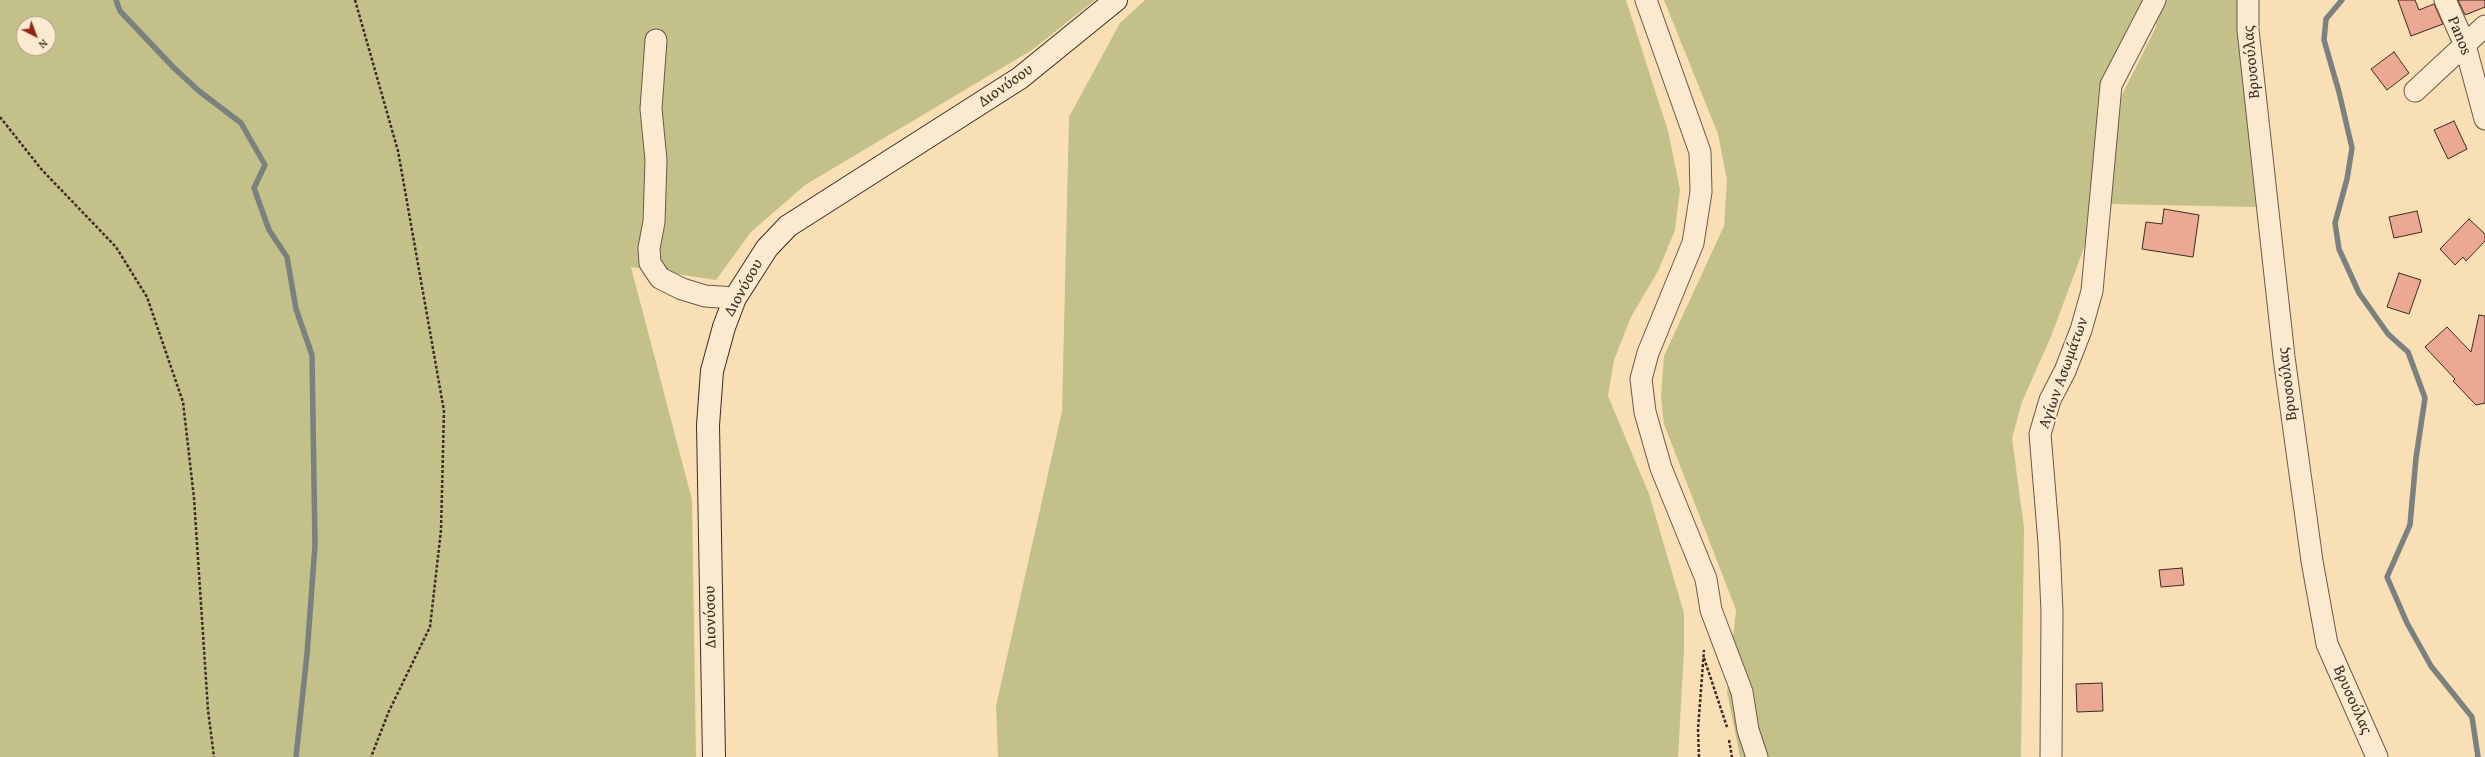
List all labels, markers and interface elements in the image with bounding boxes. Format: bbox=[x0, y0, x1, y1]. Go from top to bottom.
street label: Panos bbox=[2443, 14, 2475, 58]
north arrow bbox=[16, 16, 56, 56]
street label: Βρυσούλας bbox=[2239, 25, 2265, 99]
text: N bbox=[35, 36, 51, 53]
street label: Διονύσου bbox=[975, 60, 1037, 112]
street label: Διονύσου bbox=[720, 256, 768, 320]
street label: Αγίων Ασωμάτων bbox=[2035, 315, 2093, 431]
street label: Βρυσούλας bbox=[2274, 346, 2302, 422]
street label: Διονύσου bbox=[701, 586, 721, 648]
street label: Βρυσούλας bbox=[2328, 663, 2376, 737]

